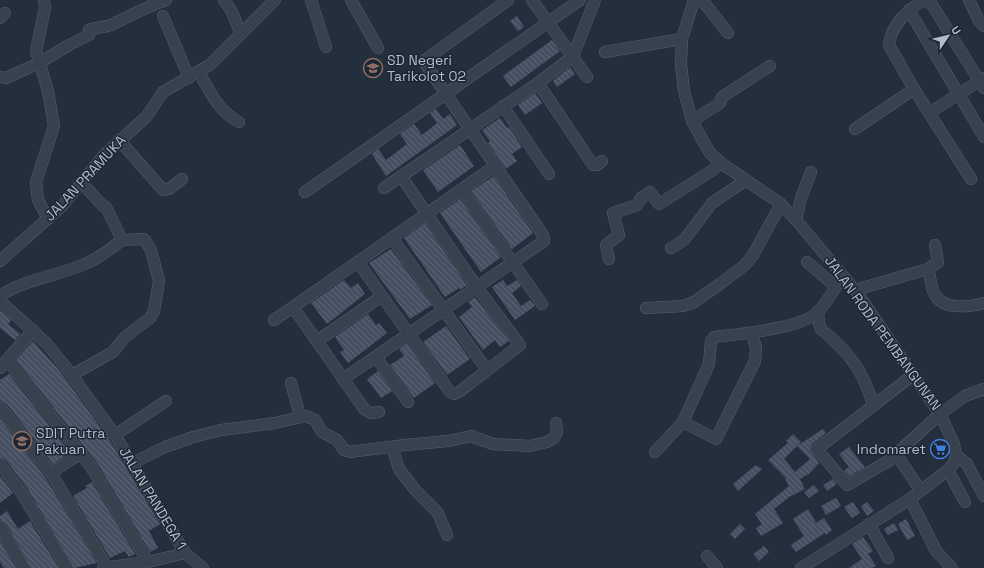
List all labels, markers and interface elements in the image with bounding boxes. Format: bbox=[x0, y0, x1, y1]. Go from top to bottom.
north arrow bbox=[928, 16, 968, 56]
text: U bbox=[948, 23, 964, 37]
place label: SD Negeri Tarikolot 02 bbox=[387, 51, 466, 85]
school or university icon: SD Negeri Tarikolot 02 bbox=[362, 57, 384, 79]
street label: JALAN PRAMUKA bbox=[41, 131, 130, 225]
street label: JALAN RODA PEMBANGUNAN bbox=[821, 252, 945, 414]
place label: SDIT Putra Pakuan bbox=[36, 424, 105, 458]
school or university icon: SDIT Putra Pakuan bbox=[11, 430, 33, 452]
supermarket icon: Indomaret bbox=[929, 438, 951, 460]
place label: Indomaret bbox=[857, 440, 926, 458]
street label: JALAN PANDEGA 1 bbox=[115, 444, 191, 552]

